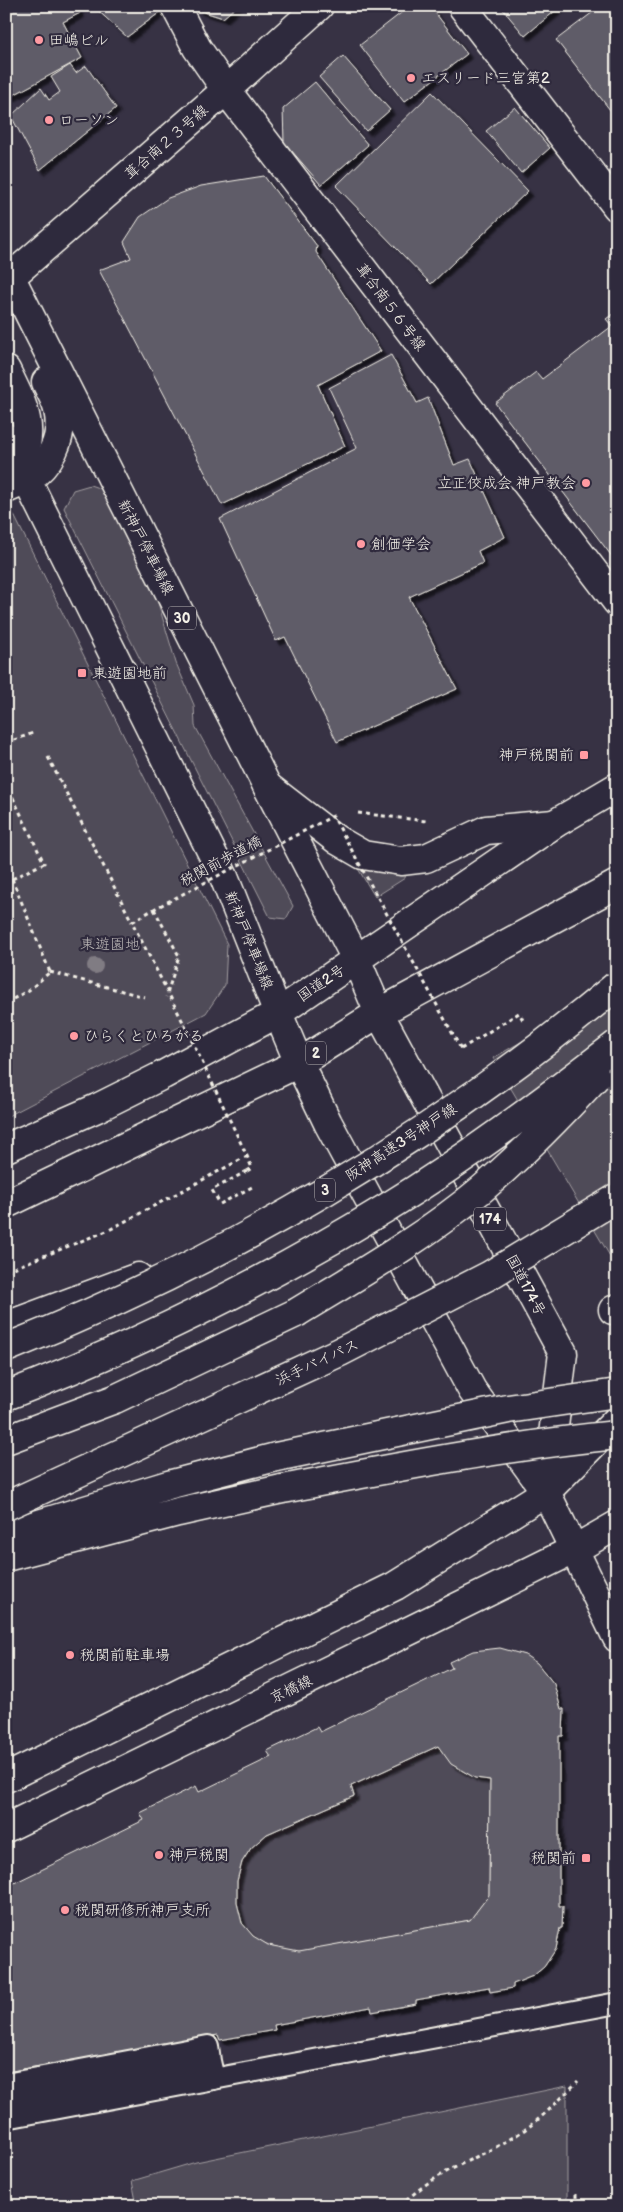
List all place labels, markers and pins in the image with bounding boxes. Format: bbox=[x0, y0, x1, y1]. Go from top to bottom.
place label: 田嶋ビル bbox=[49, 31, 109, 50]
marker: 田嶋ビル bbox=[33, 34, 45, 46]
place label: エスリード三宮第2 bbox=[421, 69, 550, 88]
marker: エスリード三宮第2 bbox=[405, 72, 417, 84]
place label: ローソン bbox=[59, 111, 119, 130]
marker: ローソン bbox=[43, 114, 55, 126]
place label: 立正佼成会 神戸教会 bbox=[437, 474, 576, 493]
marker: 立正佼成会 神戸教会 bbox=[580, 477, 592, 489]
place label: 創価学会 bbox=[371, 535, 431, 554]
marker: 創価学会 bbox=[355, 538, 367, 550]
place label: 東遊園地前 bbox=[92, 664, 167, 683]
marker: 東遊園地前 bbox=[76, 667, 88, 679]
place label: 神戸税関前 bbox=[499, 746, 574, 765]
marker: 神戸税関前 bbox=[578, 749, 590, 761]
place label: ひらくとひろがる bbox=[84, 1027, 204, 1046]
marker: ひらくとひろがる bbox=[68, 1030, 80, 1042]
place label: 税関前駐車場 bbox=[80, 1646, 170, 1665]
marker: 税関前駐車場 bbox=[64, 1649, 76, 1661]
place label: 神戸税関 bbox=[169, 1846, 229, 1865]
marker: 神戸税関 bbox=[153, 1849, 165, 1861]
place label: 税関前 bbox=[531, 1849, 576, 1868]
marker: 税関前 bbox=[580, 1852, 592, 1864]
place label: 税関研修所神戸支所 bbox=[75, 1901, 210, 1920]
marker: 税関研修所神戸支所 bbox=[59, 1904, 71, 1916]

